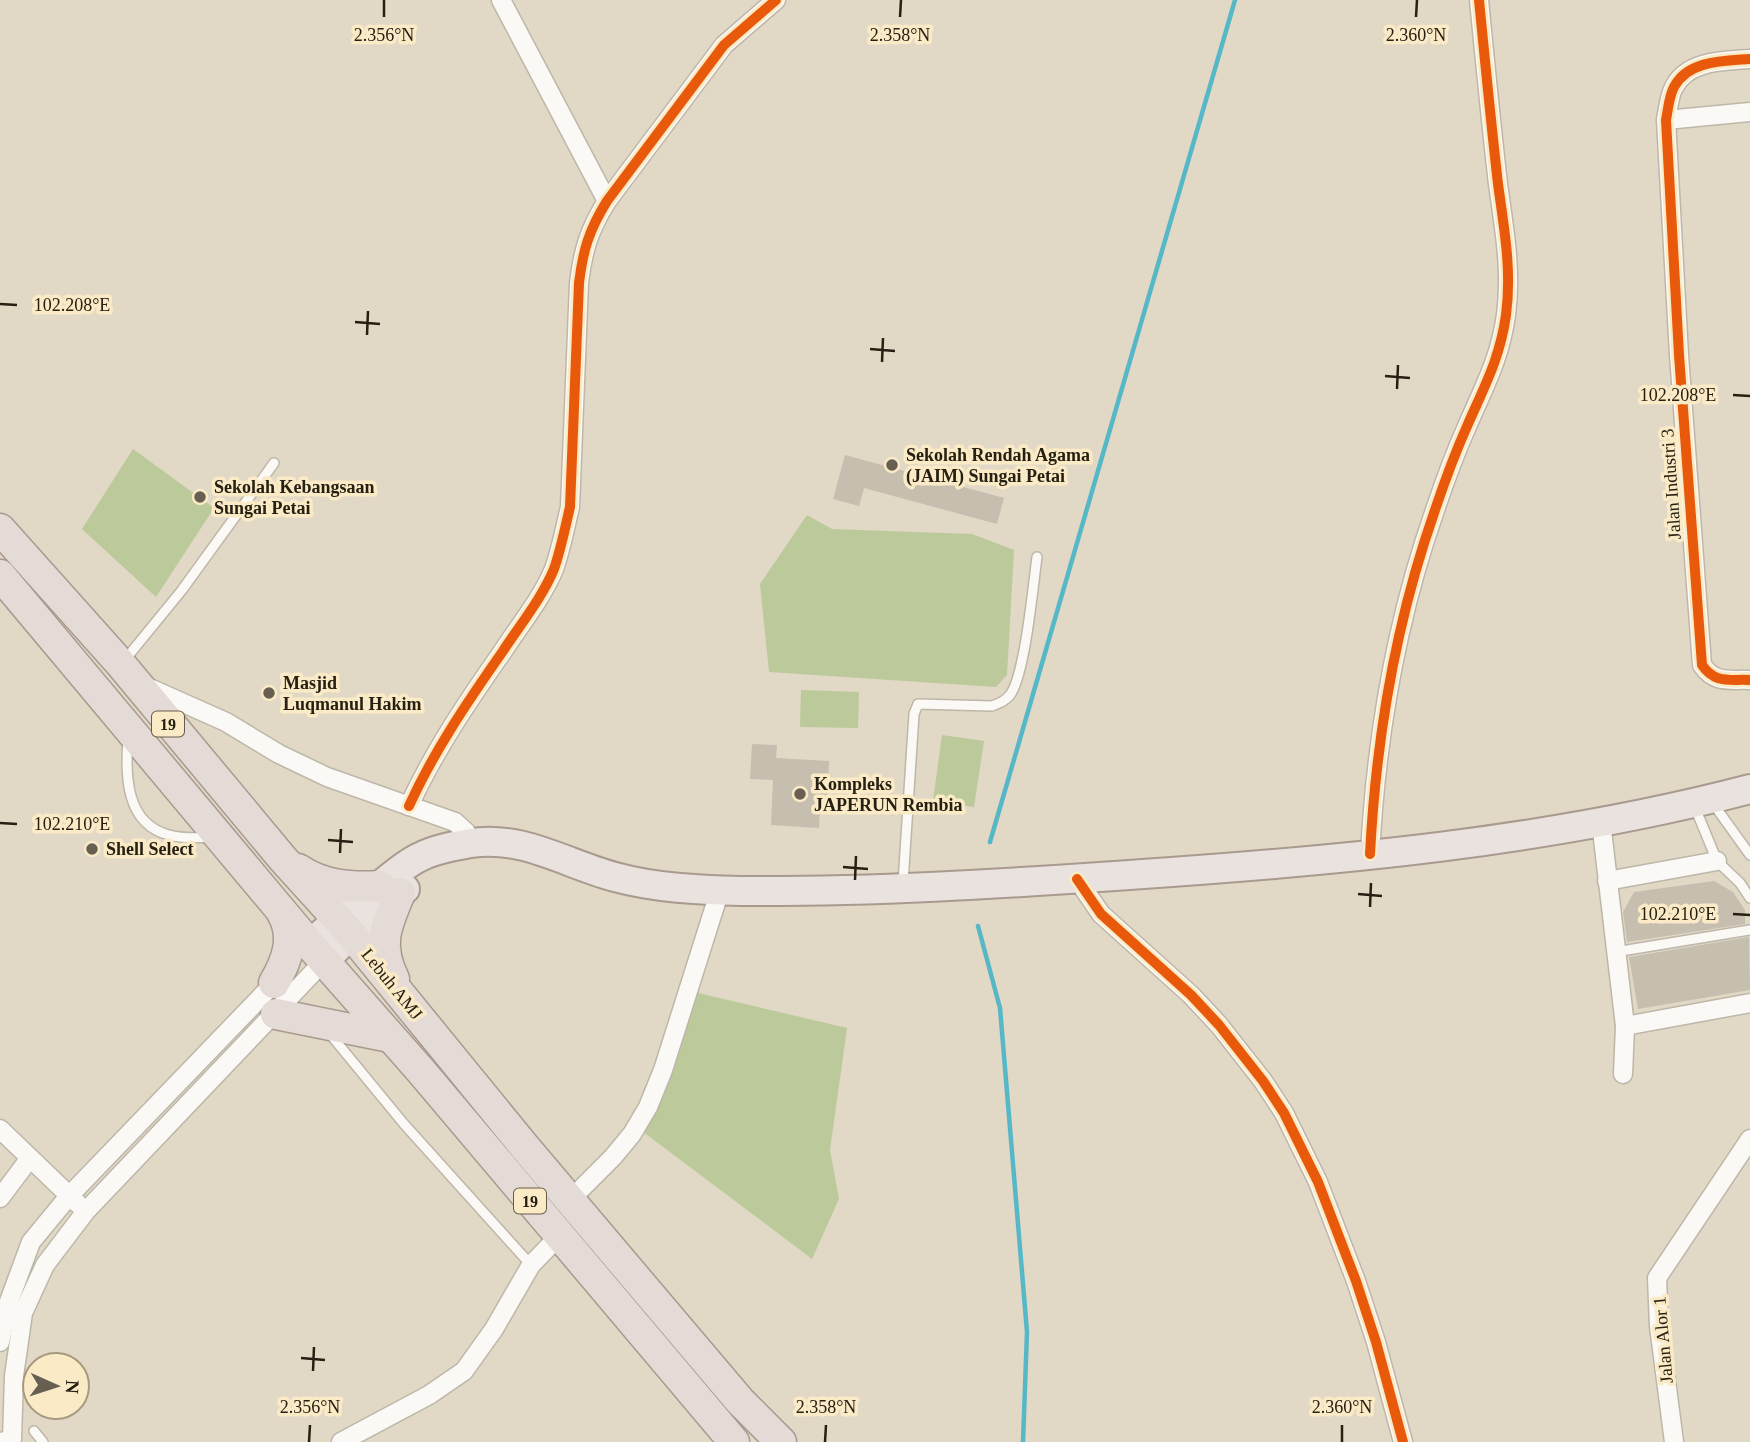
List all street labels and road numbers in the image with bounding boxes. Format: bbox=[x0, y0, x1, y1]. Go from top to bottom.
street label: Jalan Industri 3 bbox=[1657, 428, 1685, 540]
road number: 19 bbox=[152, 712, 184, 736]
street label: Lebuh AMJ bbox=[357, 944, 427, 1024]
road number: 19 bbox=[514, 1189, 546, 1214]
street label: Jalan Alor 1 bbox=[1649, 1296, 1677, 1384]

